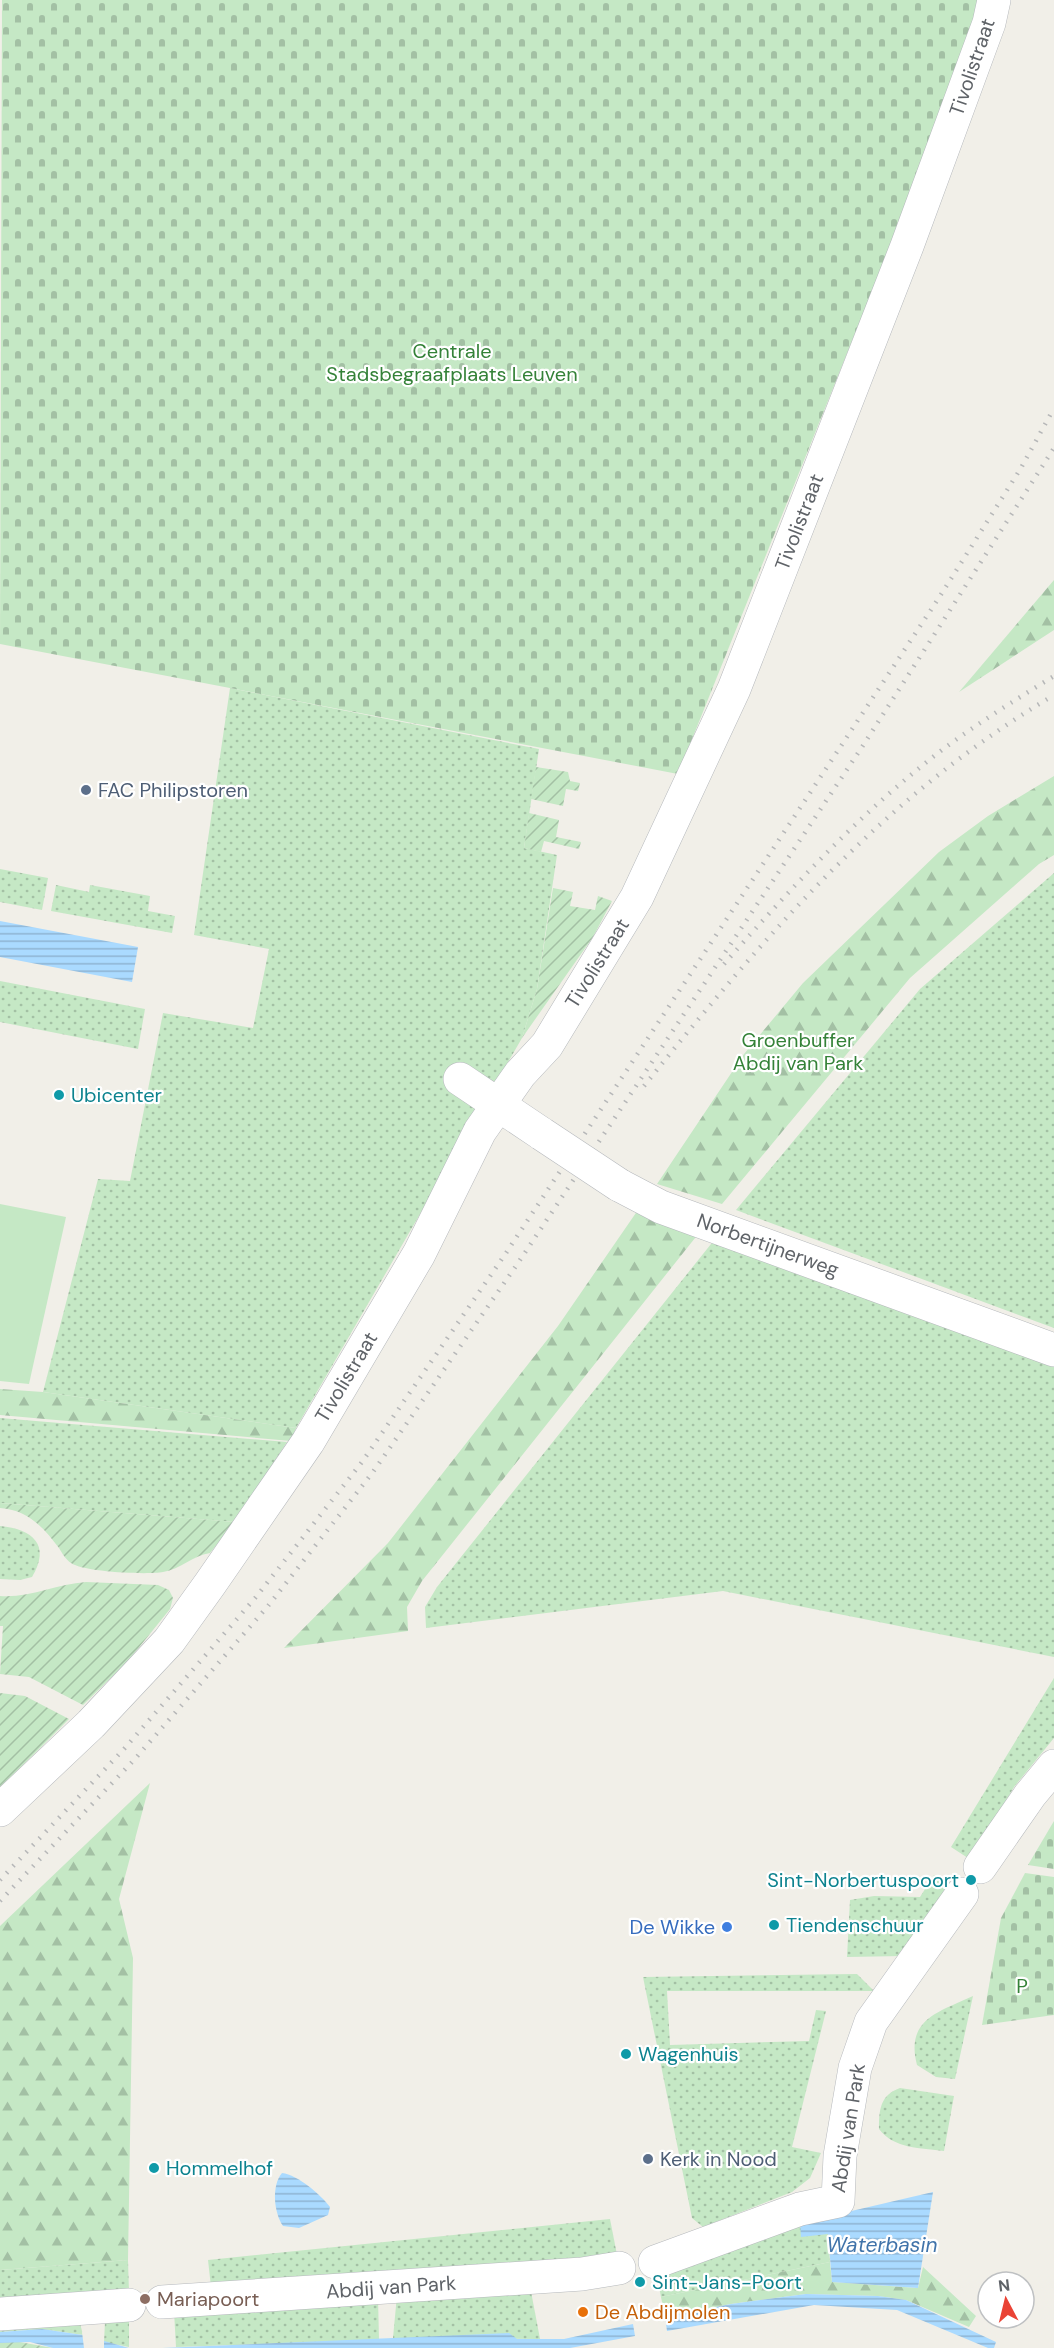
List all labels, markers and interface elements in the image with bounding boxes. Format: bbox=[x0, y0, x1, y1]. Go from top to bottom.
street label: Tivolistraat bbox=[943, 15, 1001, 119]
park label: Centrale Stadsbegraafplaats Leuven bbox=[326, 338, 578, 387]
street label: Tivolistraat bbox=[769, 470, 829, 574]
place label: FAC Philipstoren bbox=[98, 777, 248, 803]
marker: FAC Philipstoren bbox=[79, 783, 93, 797]
street label: Tivolistraat bbox=[559, 913, 635, 1013]
park label: Groenbuffer Abdij van Park bbox=[733, 1027, 863, 1076]
place label: Ubicenter bbox=[71, 1082, 162, 1108]
marker: Ubicenter bbox=[52, 1088, 66, 1102]
street label: Norbertijnerweg bbox=[693, 1207, 843, 1283]
street label: Tivolistraat bbox=[309, 1327, 383, 1427]
place label: Sint-Norbertuspoort bbox=[767, 1867, 959, 1893]
marker: Sint-Norbertuspoort bbox=[964, 1873, 978, 1887]
place label: Tiendenschuur bbox=[786, 1912, 924, 1938]
place label: De Wikke bbox=[630, 1914, 715, 1940]
marker: Tiendenschuur bbox=[767, 1918, 781, 1932]
marker: De Wikke bbox=[720, 1920, 734, 1934]
park label: P bbox=[1016, 1973, 1028, 1999]
place label: Wagenhuis bbox=[638, 2041, 739, 2067]
marker: Wagenhuis bbox=[619, 2047, 633, 2061]
street label: Abdij van Park bbox=[825, 2061, 871, 2195]
place label: Kerk in Nood bbox=[660, 2146, 777, 2172]
marker: Kerk in Nood bbox=[641, 2152, 655, 2166]
place label: Hommelhof bbox=[166, 2155, 273, 2181]
marker: Hommelhof bbox=[147, 2161, 161, 2175]
water label: Waterbasin bbox=[826, 2231, 938, 2259]
street label: Abdij van Park bbox=[325, 2269, 457, 2305]
place label: Sint-Jans-Poort bbox=[652, 2269, 802, 2295]
north arrow bbox=[976, 2270, 1036, 2330]
text: N bbox=[997, 2274, 1011, 2297]
marker: Sint-Jans-Poort bbox=[633, 2275, 647, 2289]
place label: Mariapoort bbox=[157, 2286, 259, 2312]
marker: Mariapoort bbox=[138, 2292, 152, 2306]
place label: De Abdijmolen bbox=[595, 2299, 730, 2325]
marker: De Abdijmolen bbox=[576, 2305, 590, 2319]

